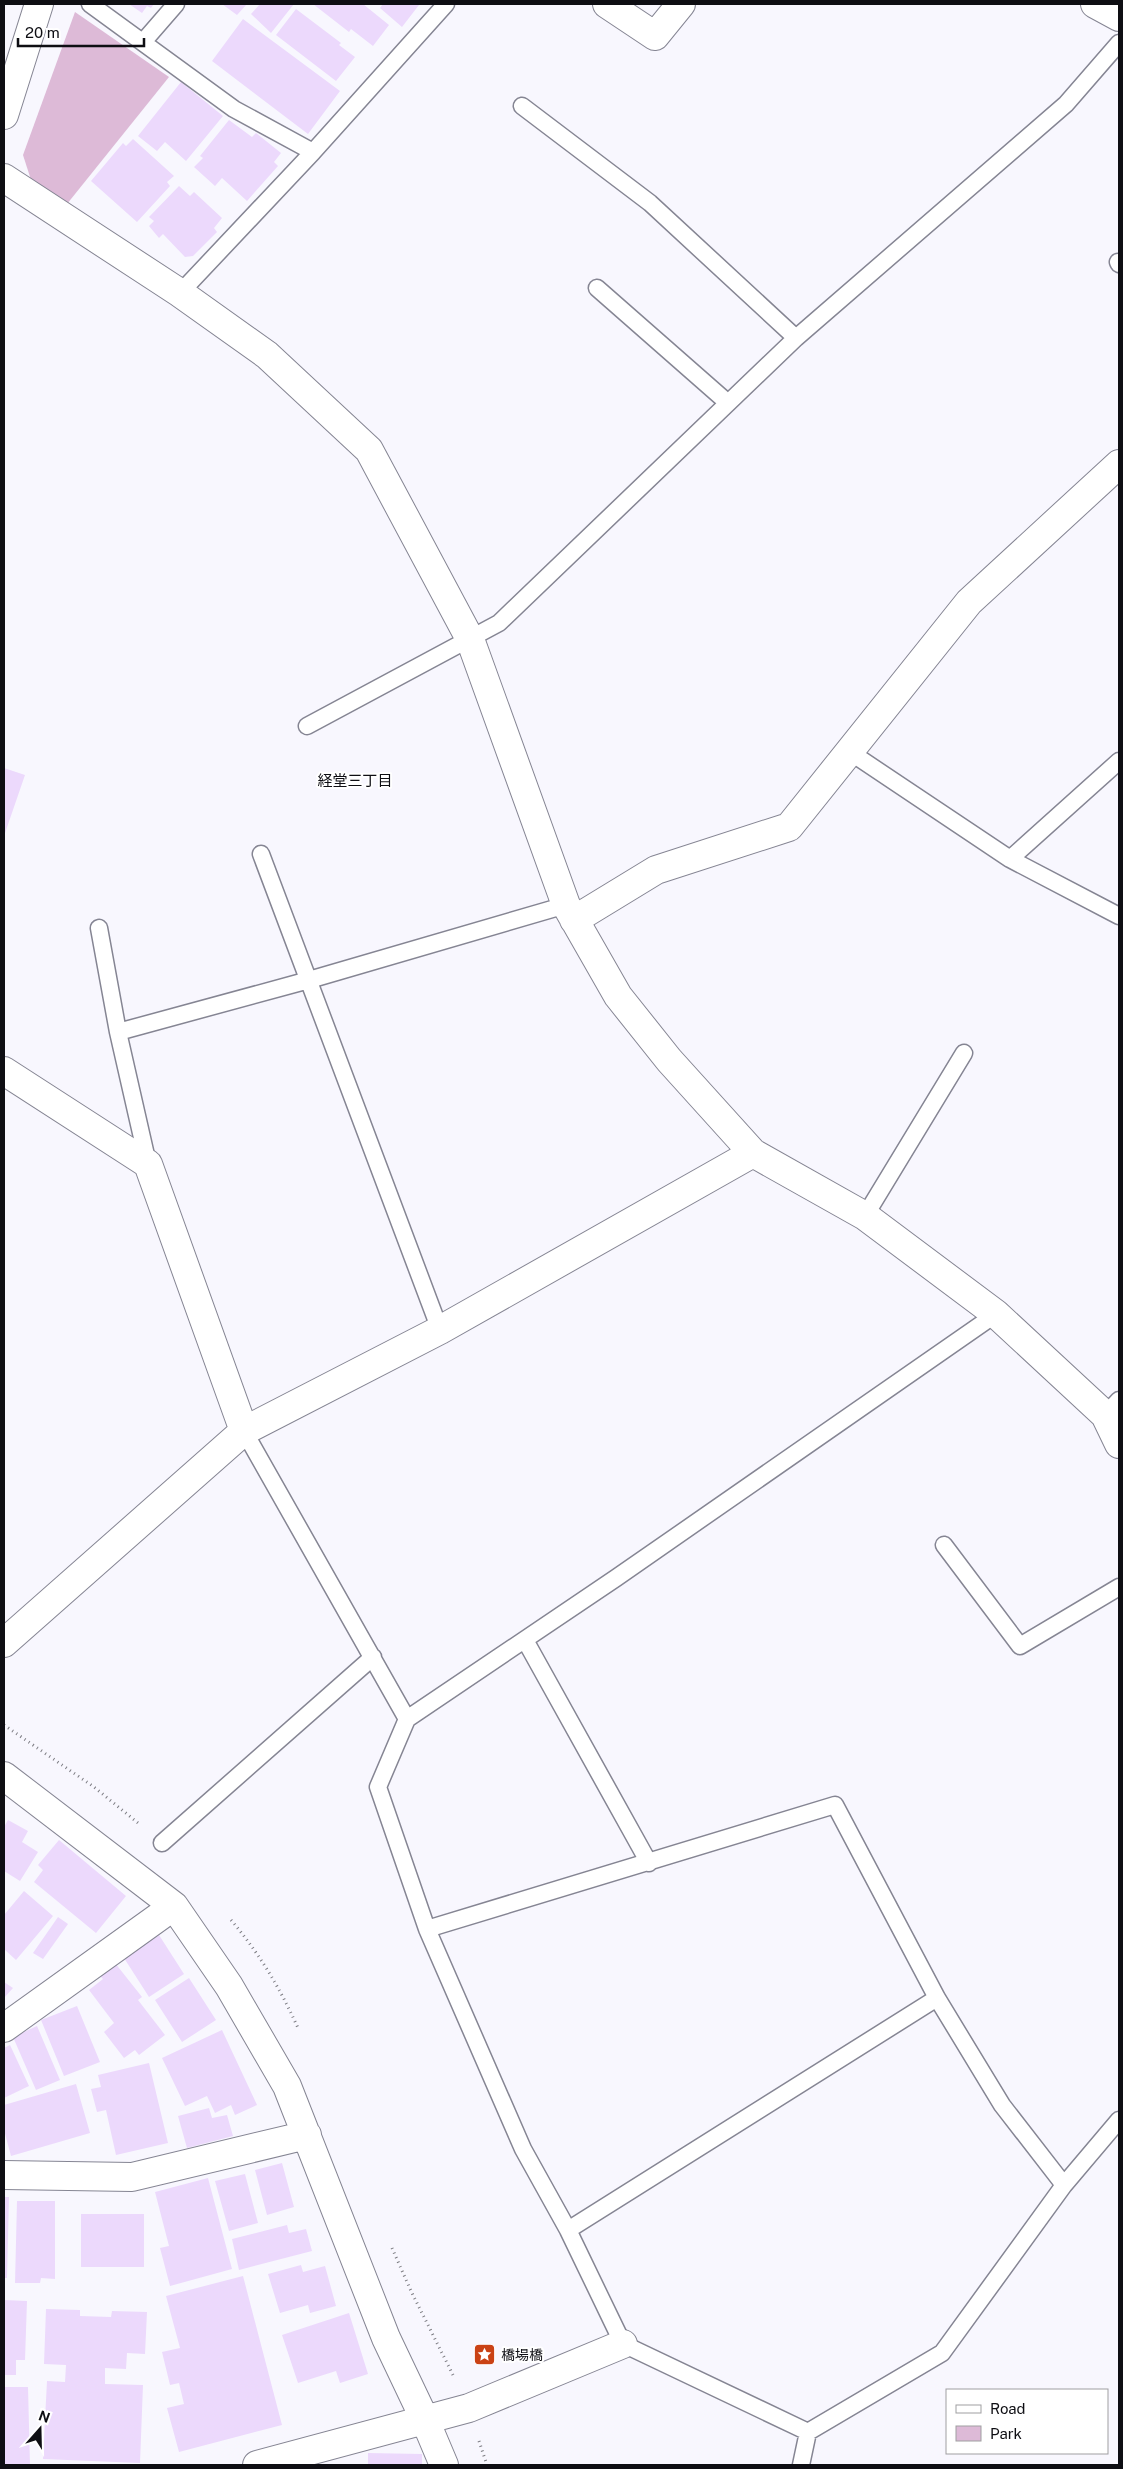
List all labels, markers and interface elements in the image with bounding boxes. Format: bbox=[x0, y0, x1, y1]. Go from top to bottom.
scale bar bbox=[18, 15, 144, 47]
text: 20 m bbox=[25, 24, 60, 41]
district label: 経堂三丁目 bbox=[317, 772, 393, 789]
place icon: 橋場橋 bbox=[473, 2343, 497, 2367]
place label: 橋場橋 bbox=[501, 2347, 543, 2363]
legend bbox=[946, 2389, 1108, 2454]
text: Road bbox=[990, 2400, 1026, 2417]
north arrow bbox=[15, 2404, 65, 2454]
text: N bbox=[37, 2407, 52, 2426]
text: Park bbox=[990, 2425, 1022, 2442]

